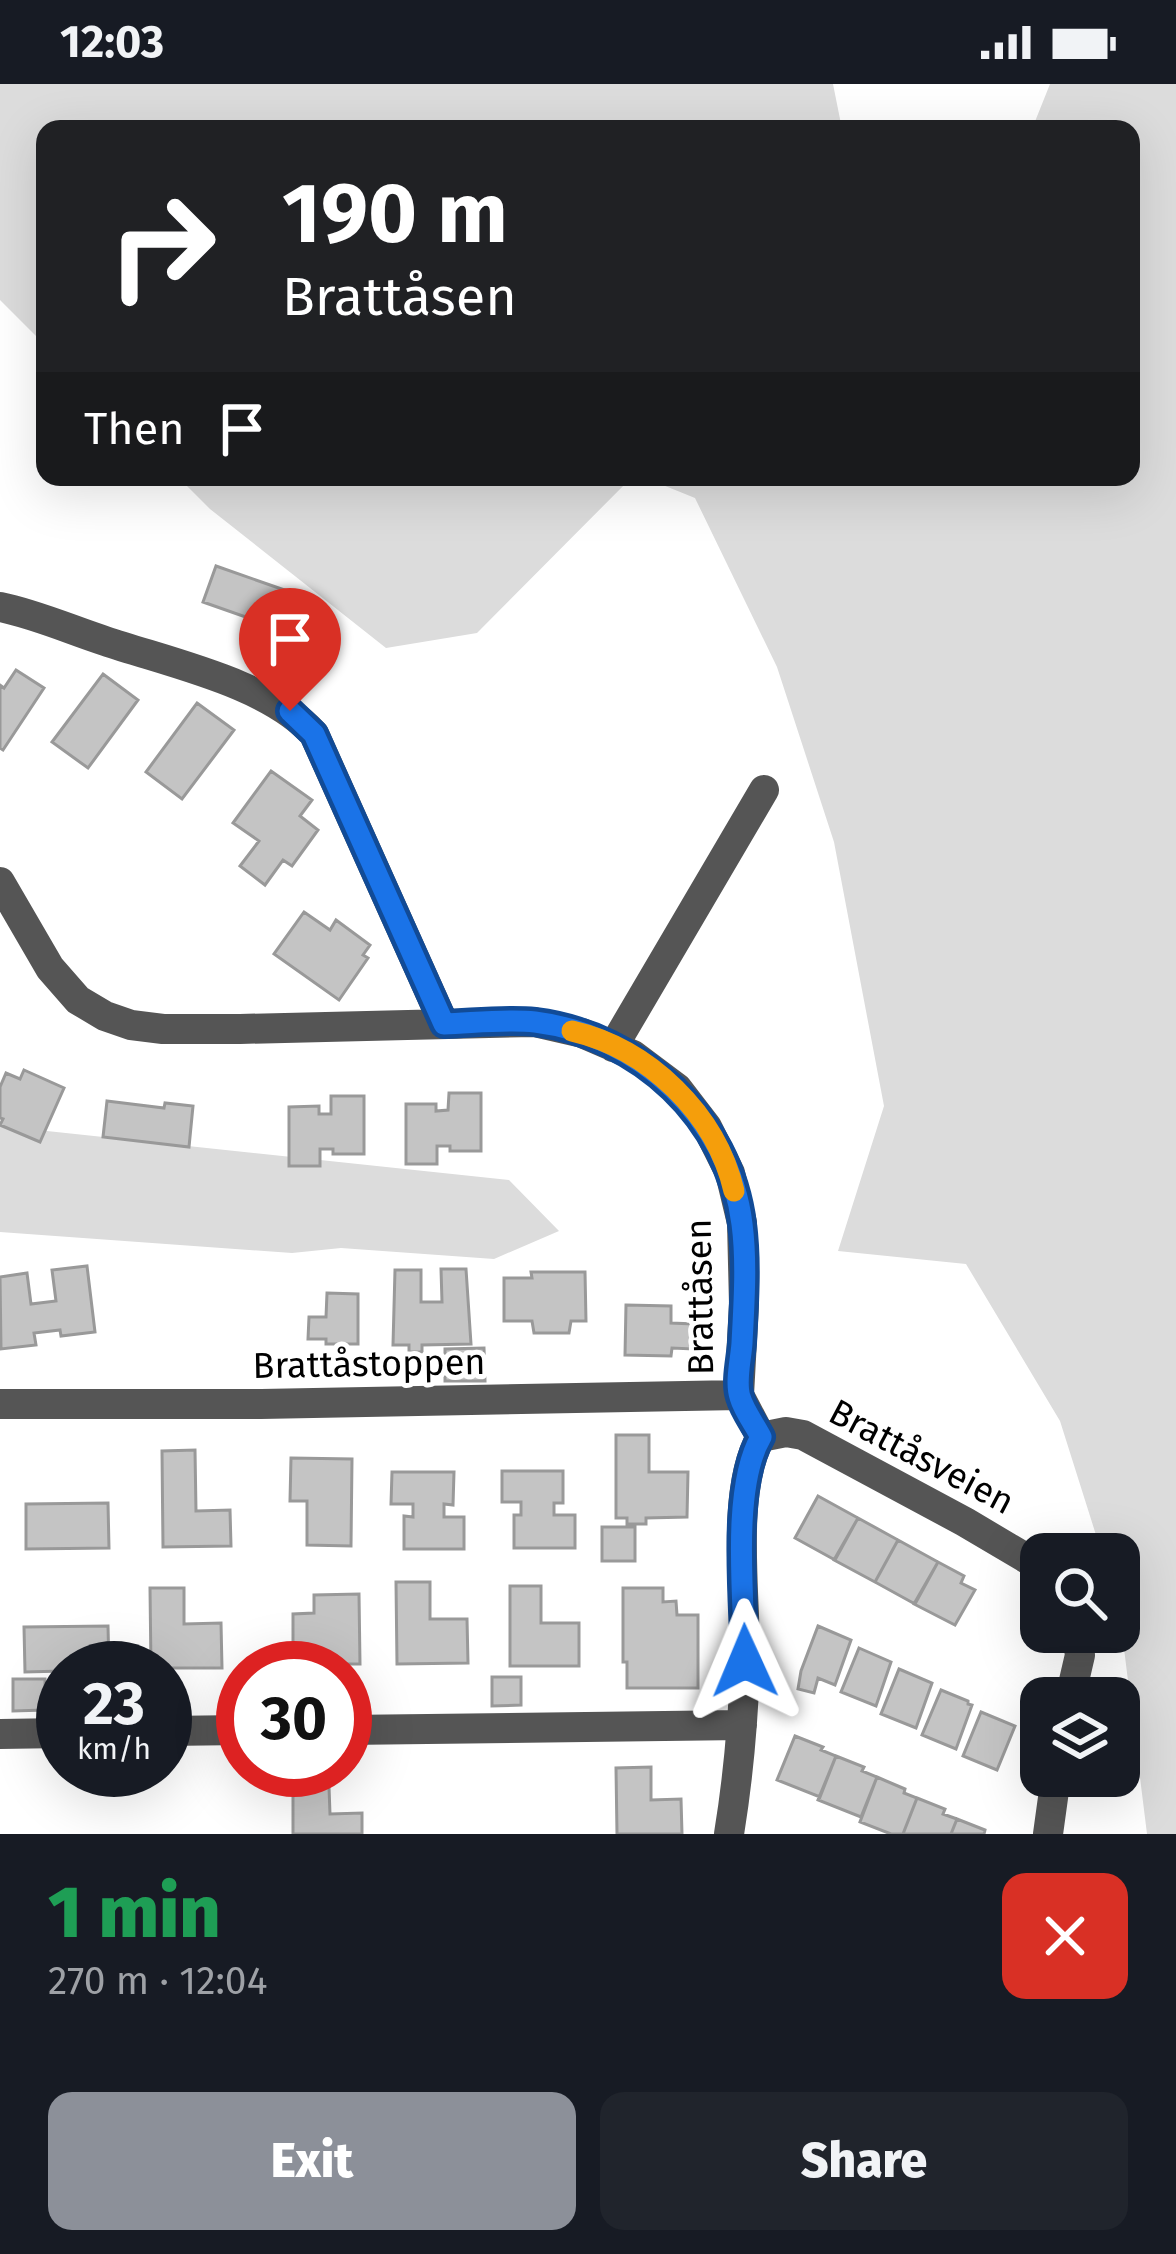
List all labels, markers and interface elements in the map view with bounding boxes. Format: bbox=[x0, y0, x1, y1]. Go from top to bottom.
text: 12:03 bbox=[60, 15, 164, 69]
text: 190 m bbox=[282, 163, 508, 264]
icon: right bbox=[84, 168, 240, 324]
text: Brattåsen bbox=[282, 265, 517, 329]
icon: arrive bbox=[209, 396, 275, 462]
text: Then bbox=[84, 402, 185, 456]
pin bbox=[239, 588, 341, 711]
icon: arrive bbox=[257, 606, 323, 672]
street label: Brattåsen bbox=[677, 1218, 723, 1376]
street label: Brattåstoppen bbox=[252, 1340, 486, 1388]
street label: Brattåsveien bbox=[821, 1390, 1022, 1524]
map controls bbox=[1020, 1533, 1140, 1797]
button: search bbox=[1020, 1533, 1140, 1653]
position arrow bbox=[682, 1598, 808, 1724]
speed limit sign: 30 bbox=[216, 1641, 372, 1797]
text: 23 bbox=[83, 1668, 145, 1740]
button: layers bbox=[1020, 1677, 1140, 1797]
text: km/h bbox=[77, 1731, 151, 1767]
text: 1 min bbox=[48, 1870, 221, 1956]
button: close bbox=[1002, 1873, 1128, 1999]
text: 270 m · 12:04 bbox=[48, 1958, 267, 2004]
button: Exit bbox=[48, 2092, 576, 2230]
button: Share bbox=[600, 2092, 1128, 2230]

